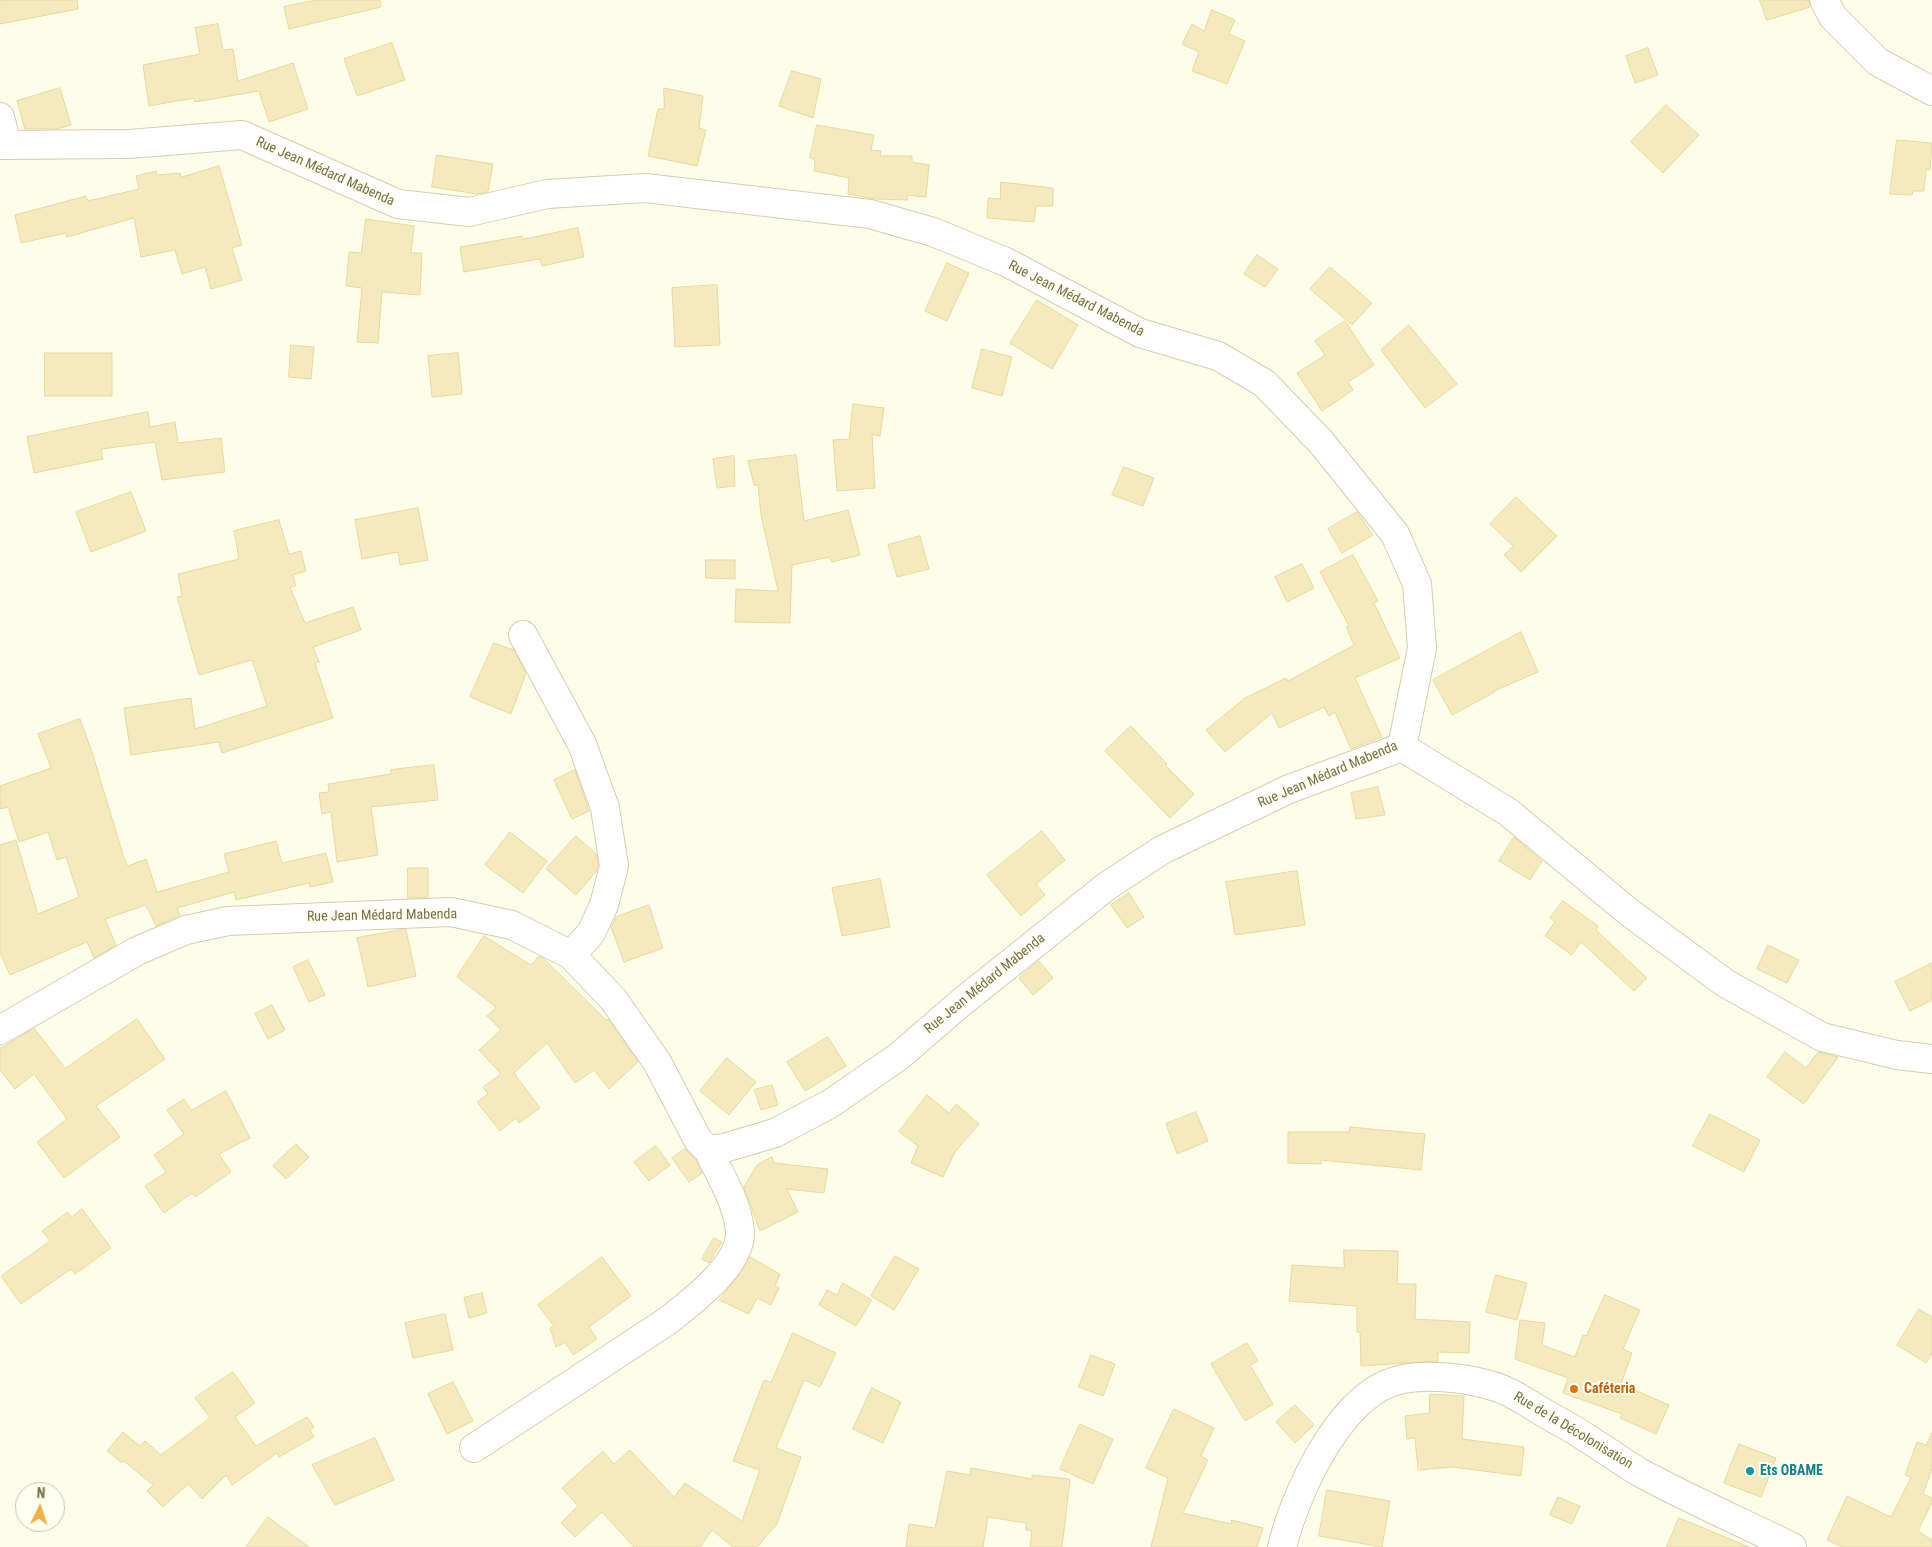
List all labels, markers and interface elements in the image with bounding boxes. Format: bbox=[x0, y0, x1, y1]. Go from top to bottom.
street label: Rue Jean Médard Mabenda bbox=[253, 134, 397, 210]
street label: Rue Jean Médard Mabenda bbox=[1005, 257, 1147, 341]
street label: Rue Jean Médard Mabenda bbox=[1256, 738, 1400, 812]
street label: Rue Jean Médard Mabenda bbox=[307, 906, 457, 926]
street label: Rue Jean Médard Mabenda bbox=[921, 930, 1049, 1038]
place label: Caféteria bbox=[1584, 1381, 1635, 1397]
marker: Caféteria bbox=[1568, 1383, 1580, 1395]
street label: Rue de la Décolonisation bbox=[1510, 1389, 1636, 1473]
place label: Ets OBAME bbox=[1760, 1463, 1823, 1479]
marker: Ets OBAME bbox=[1744, 1465, 1756, 1477]
north arrow bbox=[15, 1482, 65, 1532]
text: N bbox=[36, 1485, 46, 1501]

